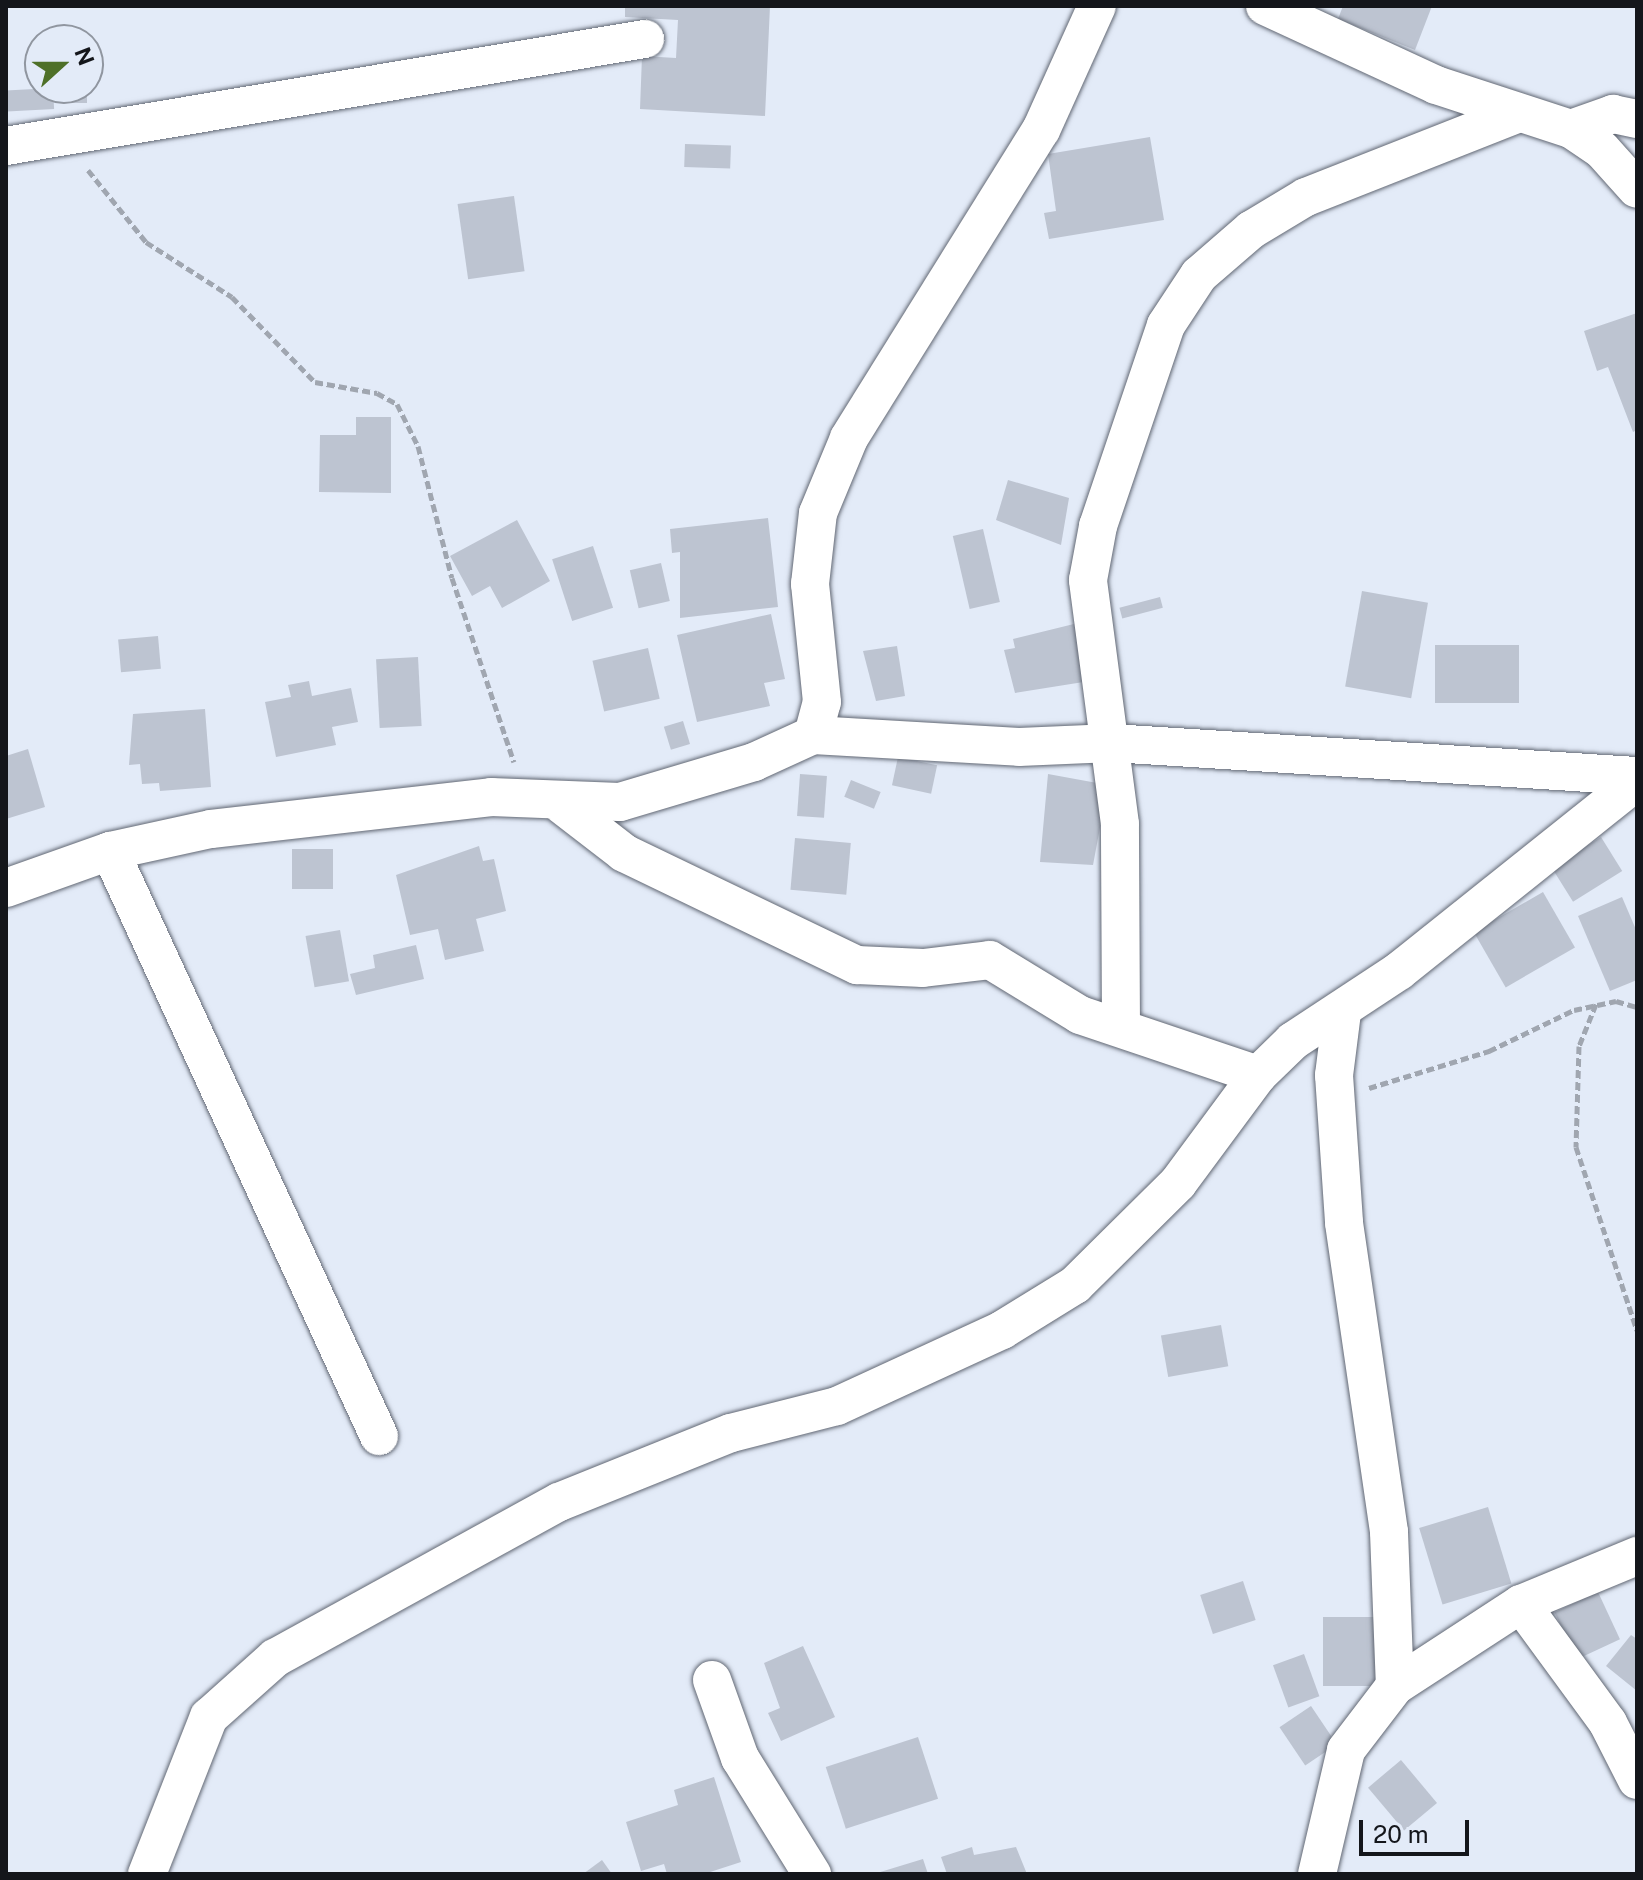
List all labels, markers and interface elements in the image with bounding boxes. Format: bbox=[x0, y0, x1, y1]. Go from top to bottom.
north arrow bbox=[24, 24, 104, 104]
text: N bbox=[69, 43, 100, 69]
scale bar bbox=[1363, 1804, 1473, 1854]
text: 20 m bbox=[1373, 1820, 1429, 1848]

